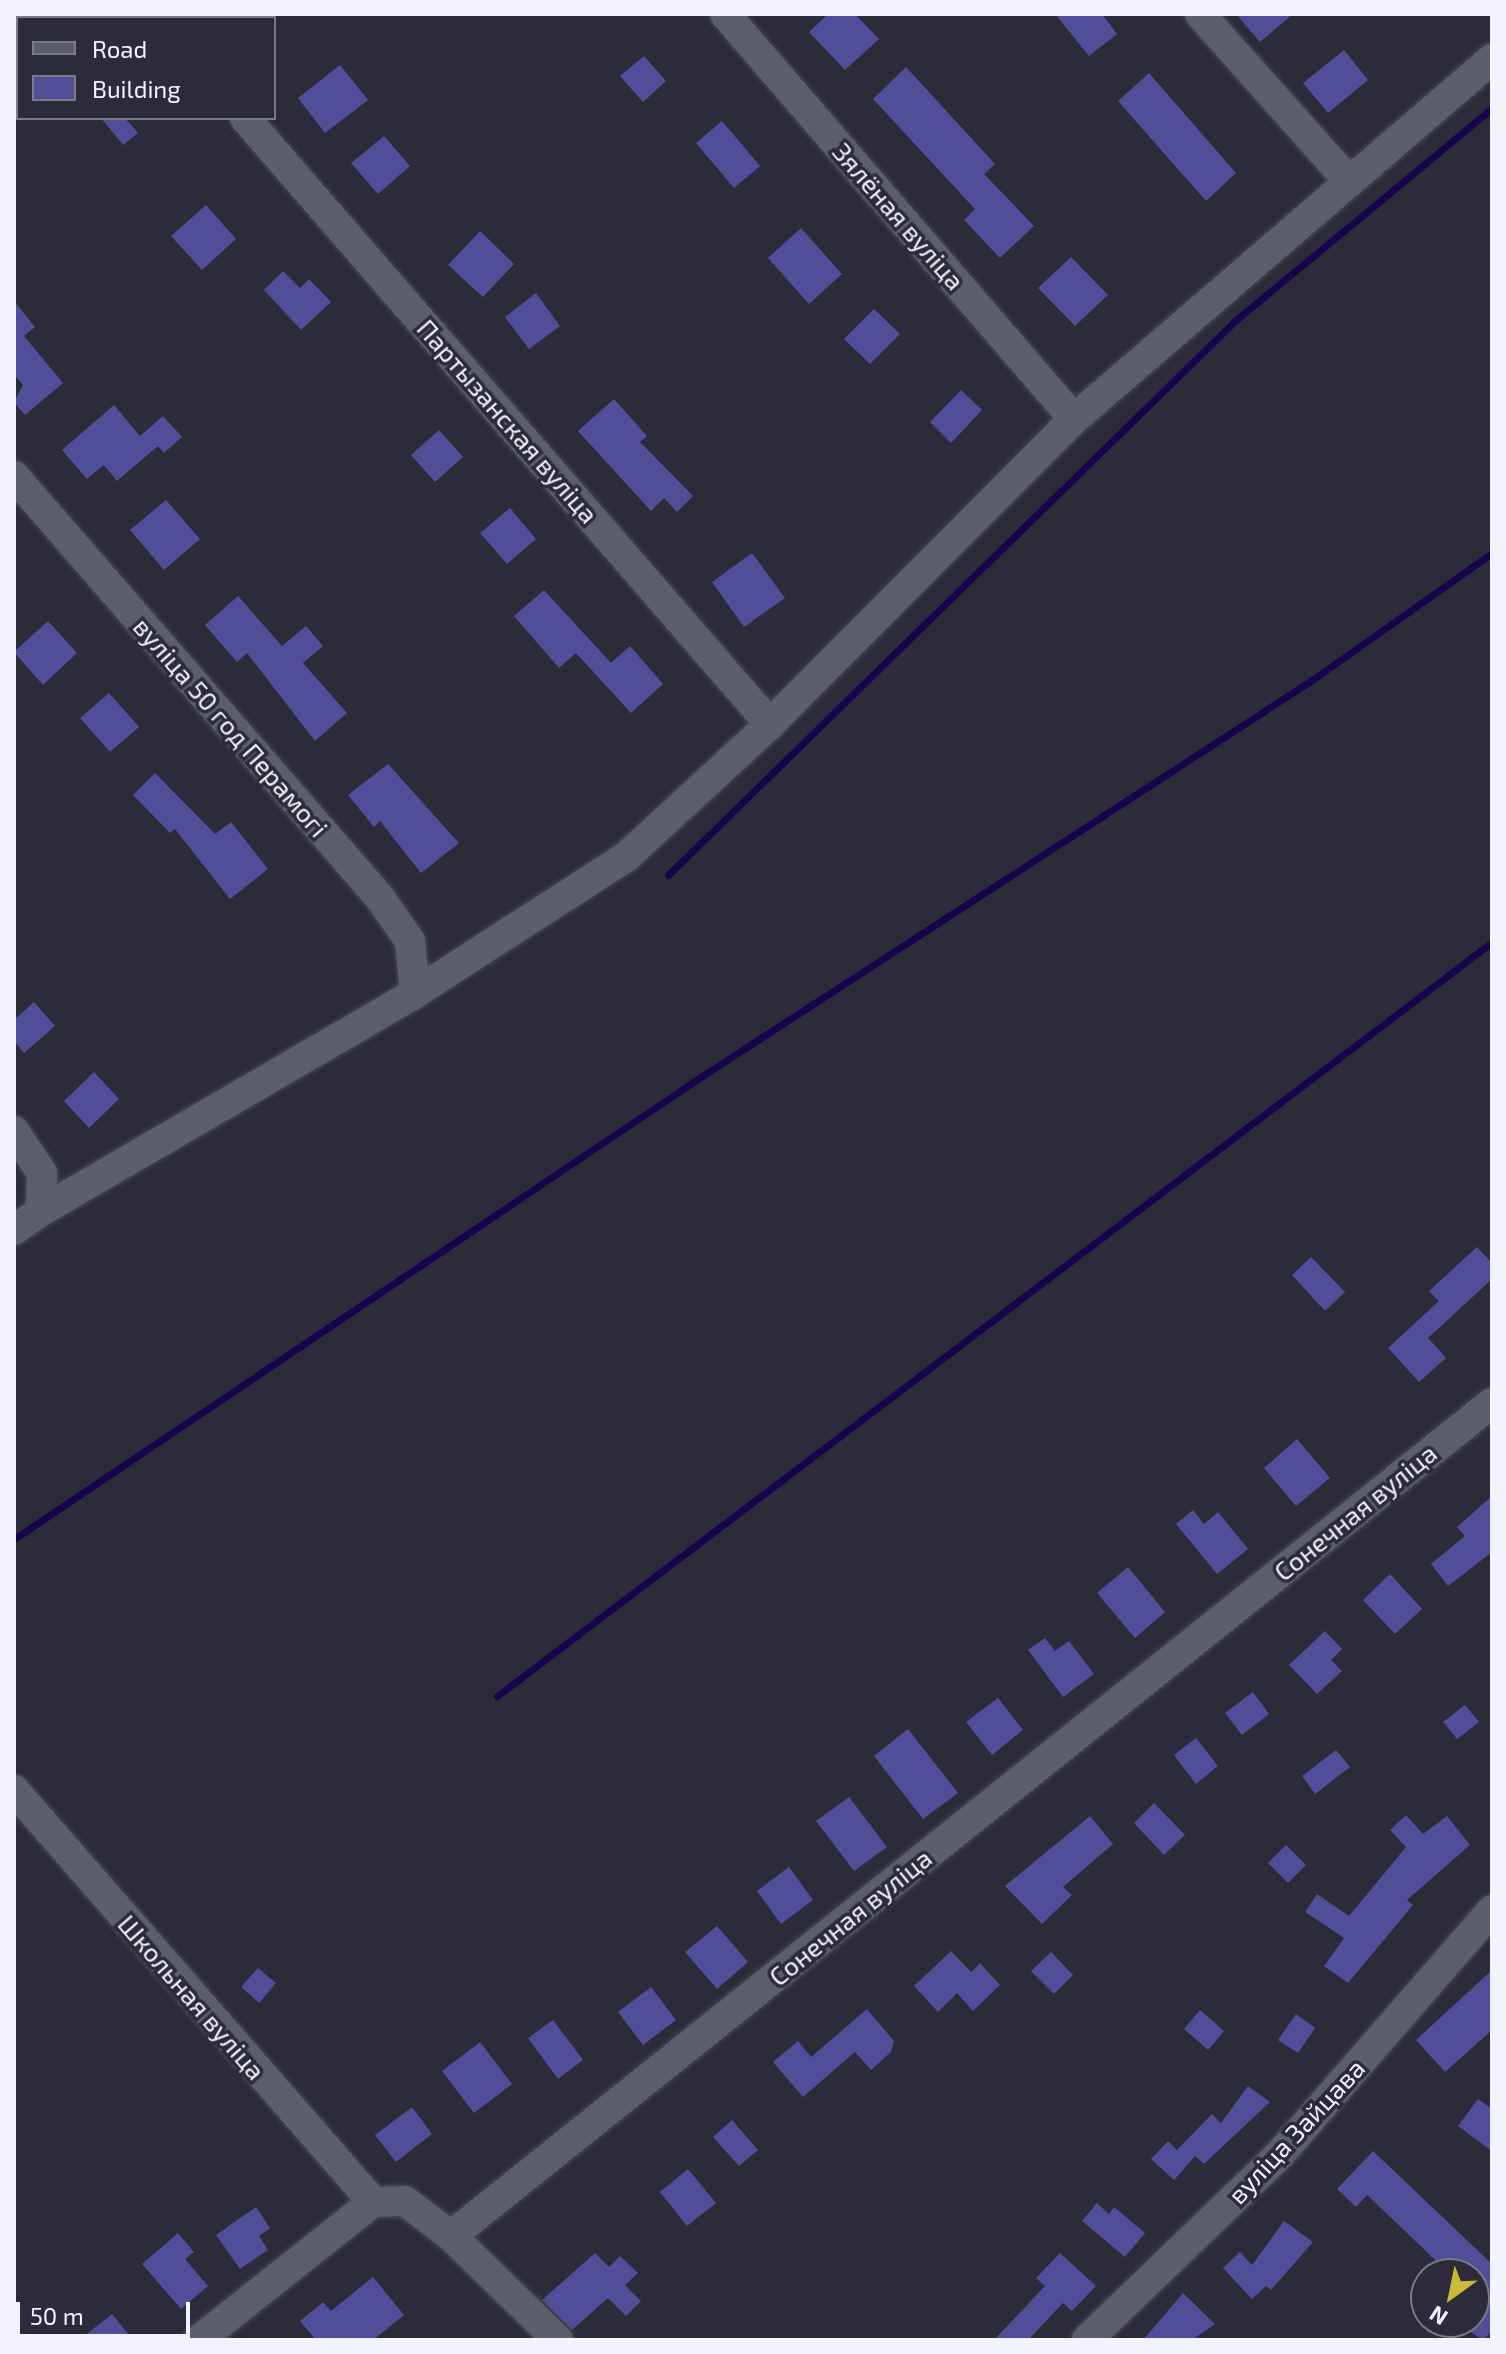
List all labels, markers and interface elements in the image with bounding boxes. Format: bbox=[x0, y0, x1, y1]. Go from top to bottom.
legend bbox=[16, 16, 276, 120]
text: Road bbox=[92, 34, 147, 63]
text: Building bbox=[92, 74, 181, 103]
street label: Зялёная вуліца bbox=[827, 136, 971, 296]
street label: Партызанская вуліца bbox=[411, 313, 605, 529]
street label: вуліца 50 год Перамогі bbox=[127, 611, 335, 843]
street label: Сонечная вуліца bbox=[1267, 1437, 1443, 1587]
street label: Сонечная вуліца bbox=[762, 1842, 938, 1992]
street label: Школьная вуліца bbox=[112, 1908, 272, 2086]
street label: вуліца Зайцава bbox=[1221, 2052, 1371, 2210]
north arrow bbox=[1410, 2258, 1490, 2338]
scale bar bbox=[20, 2286, 194, 2336]
text: 50 m bbox=[30, 2301, 84, 2330]
text: N bbox=[1424, 2301, 1452, 2332]

